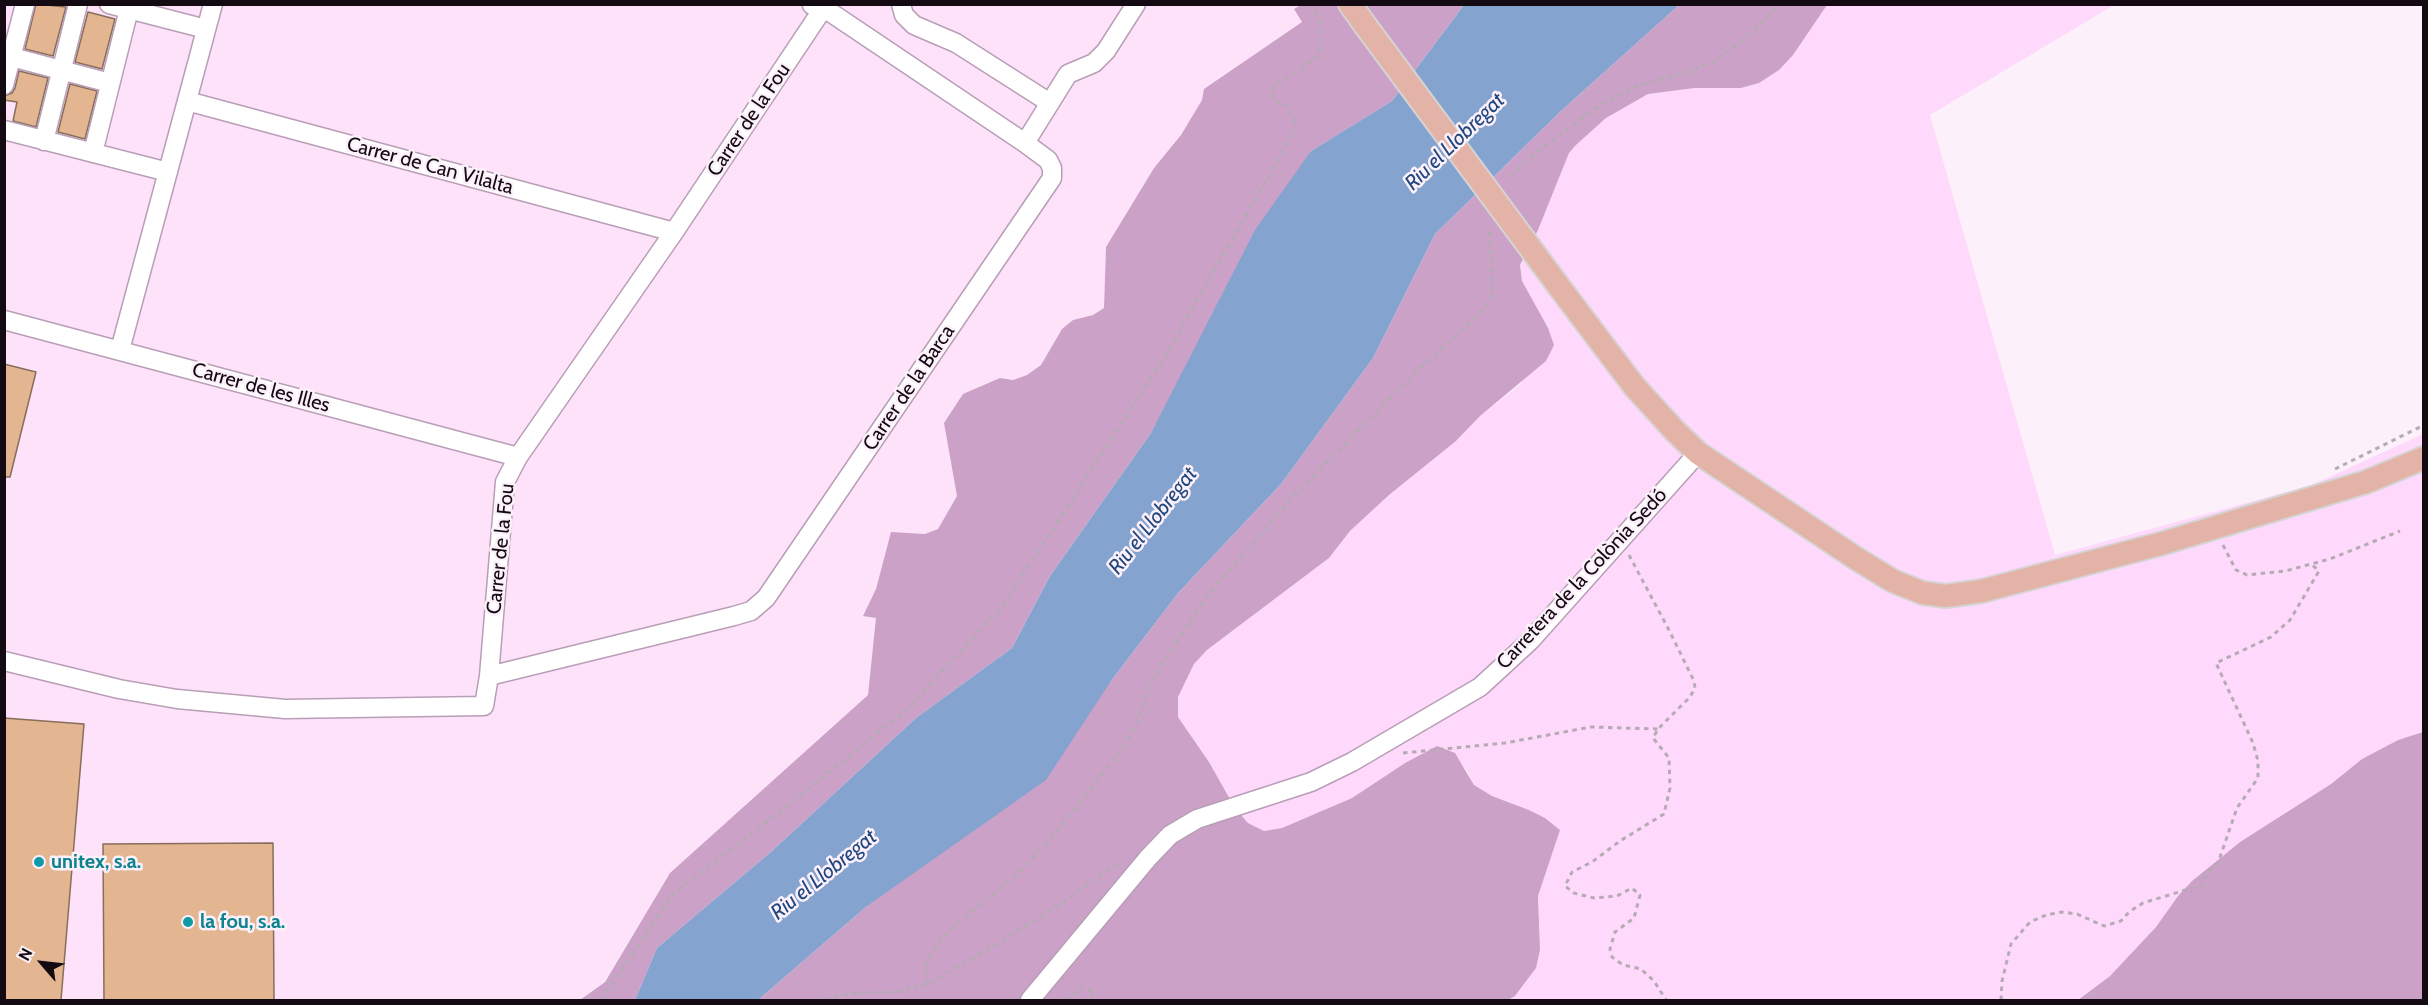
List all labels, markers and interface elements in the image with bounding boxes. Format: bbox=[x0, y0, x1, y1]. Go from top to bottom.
street label: Carrer de la Fou bbox=[702, 59, 796, 181]
water label: Riu el Llobregat bbox=[1400, 88, 1510, 196]
street label: Carrer de Can Vilalta bbox=[344, 132, 516, 200]
street label: Carrer de la Barca bbox=[858, 321, 960, 455]
street label: Carrer de les Illes bbox=[190, 358, 332, 418]
water label: Riu el Llobregat bbox=[1103, 462, 1203, 580]
street label: Carrer de la Fou bbox=[482, 483, 520, 615]
street label: Carretera de la Colònia Sedó bbox=[1492, 484, 1672, 674]
water label: Riu el Llobregat bbox=[766, 825, 882, 925]
place label: unitex, s.a. bbox=[51, 850, 141, 874]
marker: unitex, s.a. bbox=[32, 855, 46, 869]
place label: la fou, s.a. bbox=[200, 910, 285, 934]
marker: la fou, s.a. bbox=[181, 915, 195, 929]
north arrow bbox=[12, 933, 72, 993]
text: N bbox=[15, 945, 37, 964]

